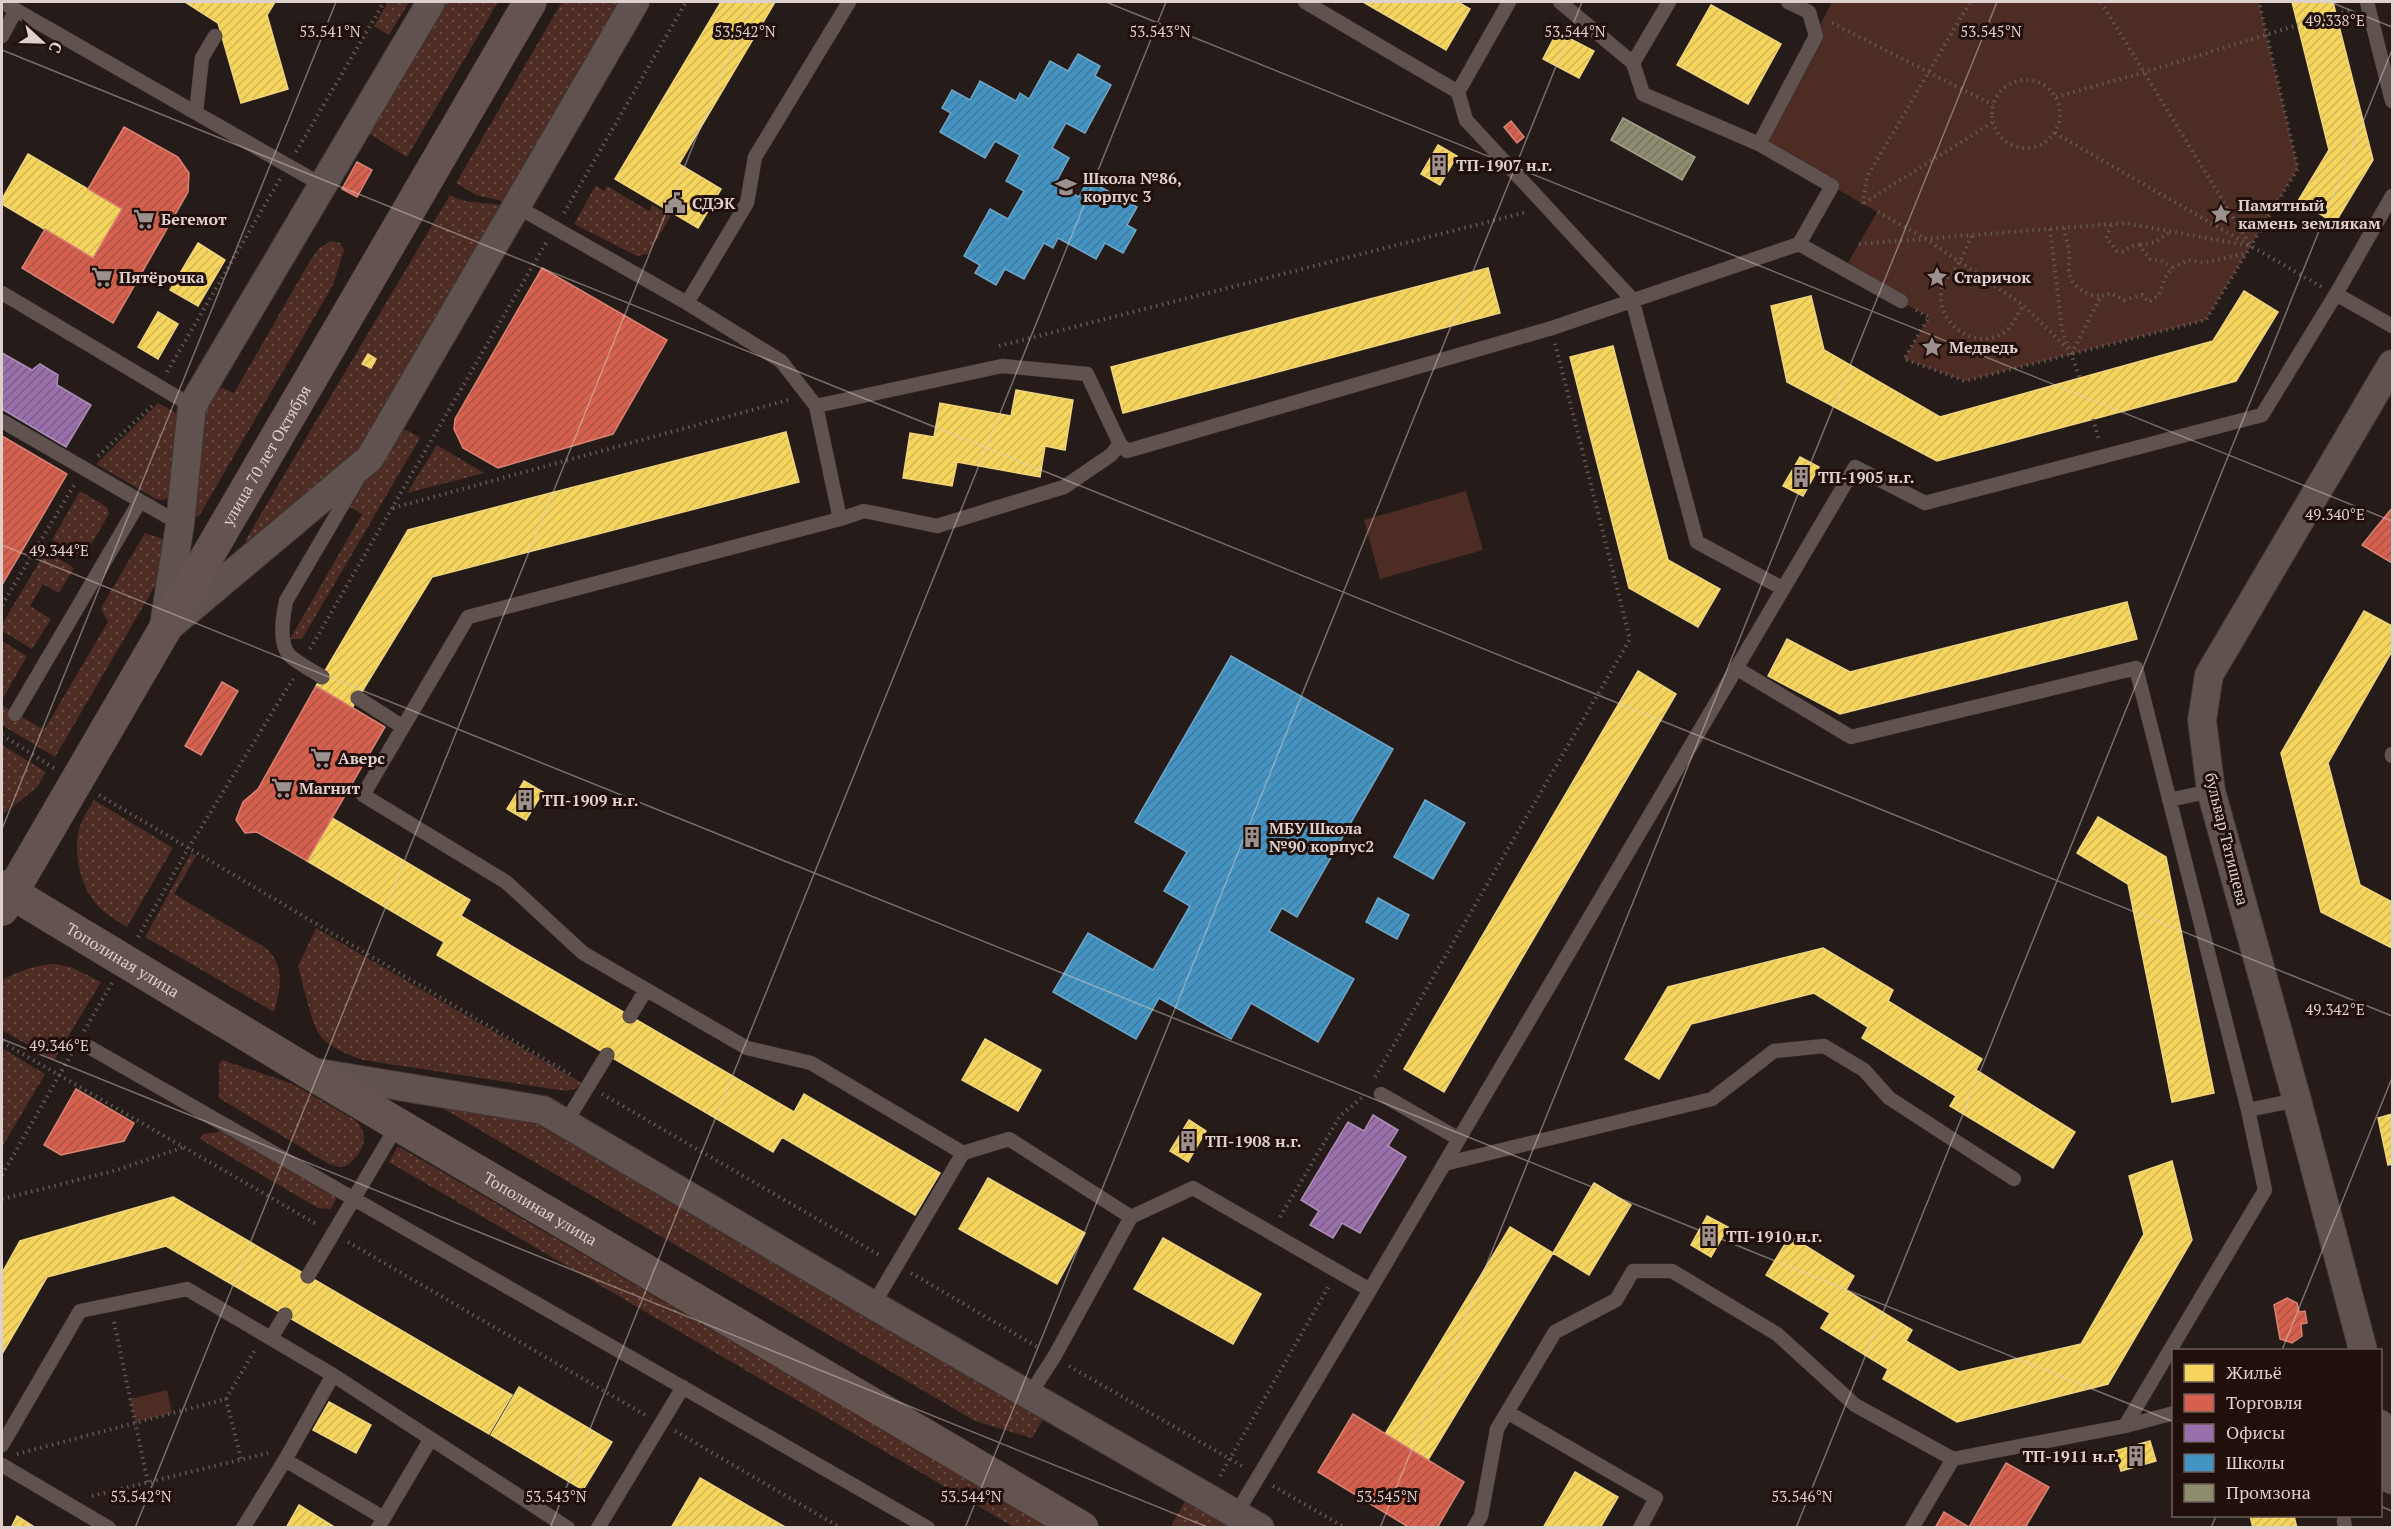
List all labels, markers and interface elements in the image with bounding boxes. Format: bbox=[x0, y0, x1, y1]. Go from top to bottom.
text: 49.338°E bbox=[2305, 10, 2365, 30]
north arrow bbox=[12, 12, 72, 72]
text: 53.541°N bbox=[299, 21, 361, 41]
text: 53.542°N bbox=[714, 21, 776, 41]
text: 53.543°N bbox=[1129, 21, 1191, 41]
text: 53.544°N bbox=[1544, 21, 1606, 41]
text: 53.545°N bbox=[1960, 21, 2022, 41]
text: С bbox=[44, 39, 68, 57]
building icon: ТП-1907 н.г. bbox=[1427, 153, 1451, 177]
place label: ТП-1907 н.г. bbox=[1456, 154, 1553, 176]
place label: Школа №86, корпус 3 bbox=[1083, 167, 1182, 207]
school or university icon: Школа №86, корпус 3 bbox=[1054, 175, 1078, 199]
public building icon: СДЭК bbox=[663, 191, 687, 215]
place label: СДЭК bbox=[692, 192, 736, 214]
place label: Памятный камень землякам bbox=[2238, 194, 2381, 234]
place icon: Памятный камень землякам bbox=[2209, 202, 2233, 226]
supermarket icon: Бегемот bbox=[132, 207, 156, 231]
place label: Бегемот bbox=[161, 208, 227, 230]
supermarket icon: Пятёрочка bbox=[90, 265, 114, 289]
place icon: Старичок bbox=[1925, 265, 1949, 289]
place label: Пятёрочка bbox=[119, 266, 205, 288]
place label: Старичок bbox=[1954, 266, 2031, 288]
place icon: Медведь bbox=[1920, 335, 1944, 359]
place label: Медведь bbox=[1949, 336, 2018, 358]
street label: улица 70 лет Октября bbox=[216, 381, 316, 531]
building icon: ТП-1905 н.г. bbox=[1789, 465, 1813, 489]
place label: ТП-1905 н.г. bbox=[1818, 466, 1915, 488]
text: 49.340°E bbox=[2305, 504, 2365, 524]
text: 49.344°E bbox=[29, 540, 89, 560]
supermarket icon: Аверс bbox=[309, 746, 333, 770]
place label: Аверс bbox=[338, 747, 385, 769]
street label: бульвар Татищева bbox=[2200, 770, 2254, 908]
supermarket icon: Магнит bbox=[270, 776, 294, 800]
place label: Магнит bbox=[299, 777, 361, 799]
building icon: ТП-1909 н.г. bbox=[513, 788, 537, 812]
place label: ТП-1909 н.г. bbox=[542, 789, 639, 811]
place label: МБУ Школа №90 корпус2 bbox=[1269, 817, 1374, 857]
building icon: МБУ Школа №90 корпус2 bbox=[1240, 825, 1264, 849]
street label: Тополиная улица bbox=[62, 917, 184, 1003]
text: 49.342°E bbox=[2305, 999, 2365, 1019]
text: 49.346°E bbox=[29, 1035, 89, 1055]
building icon: ТП-1908 н.г. bbox=[1176, 1129, 1200, 1153]
place label: ТП-1908 н.г. bbox=[1205, 1130, 1302, 1152]
street label: Тополиная улица bbox=[479, 1166, 601, 1251]
building icon: ТП-1910 н.г. bbox=[1697, 1224, 1721, 1248]
place label: ТП-1910 н.г. bbox=[1726, 1225, 1823, 1247]
legend bbox=[2172, 1349, 2382, 1517]
text: Жильё bbox=[2226, 1360, 2282, 1384]
text: Торговля bbox=[2226, 1390, 2303, 1414]
text: Офисы bbox=[2226, 1420, 2285, 1444]
building icon: ТП-1911 н.г. bbox=[2124, 1444, 2148, 1468]
place label: ТП-1911 н.г. bbox=[2022, 1445, 2119, 1467]
text: Школы bbox=[2226, 1450, 2285, 1474]
text: Промзона bbox=[2226, 1480, 2311, 1504]
text: 53.542°N bbox=[110, 1486, 172, 1506]
text: 53.543°N bbox=[525, 1486, 587, 1506]
text: 53.544°N bbox=[940, 1486, 1002, 1506]
text: 53.545°N bbox=[1356, 1486, 1418, 1506]
text: 53.546°N bbox=[1771, 1486, 1833, 1506]

